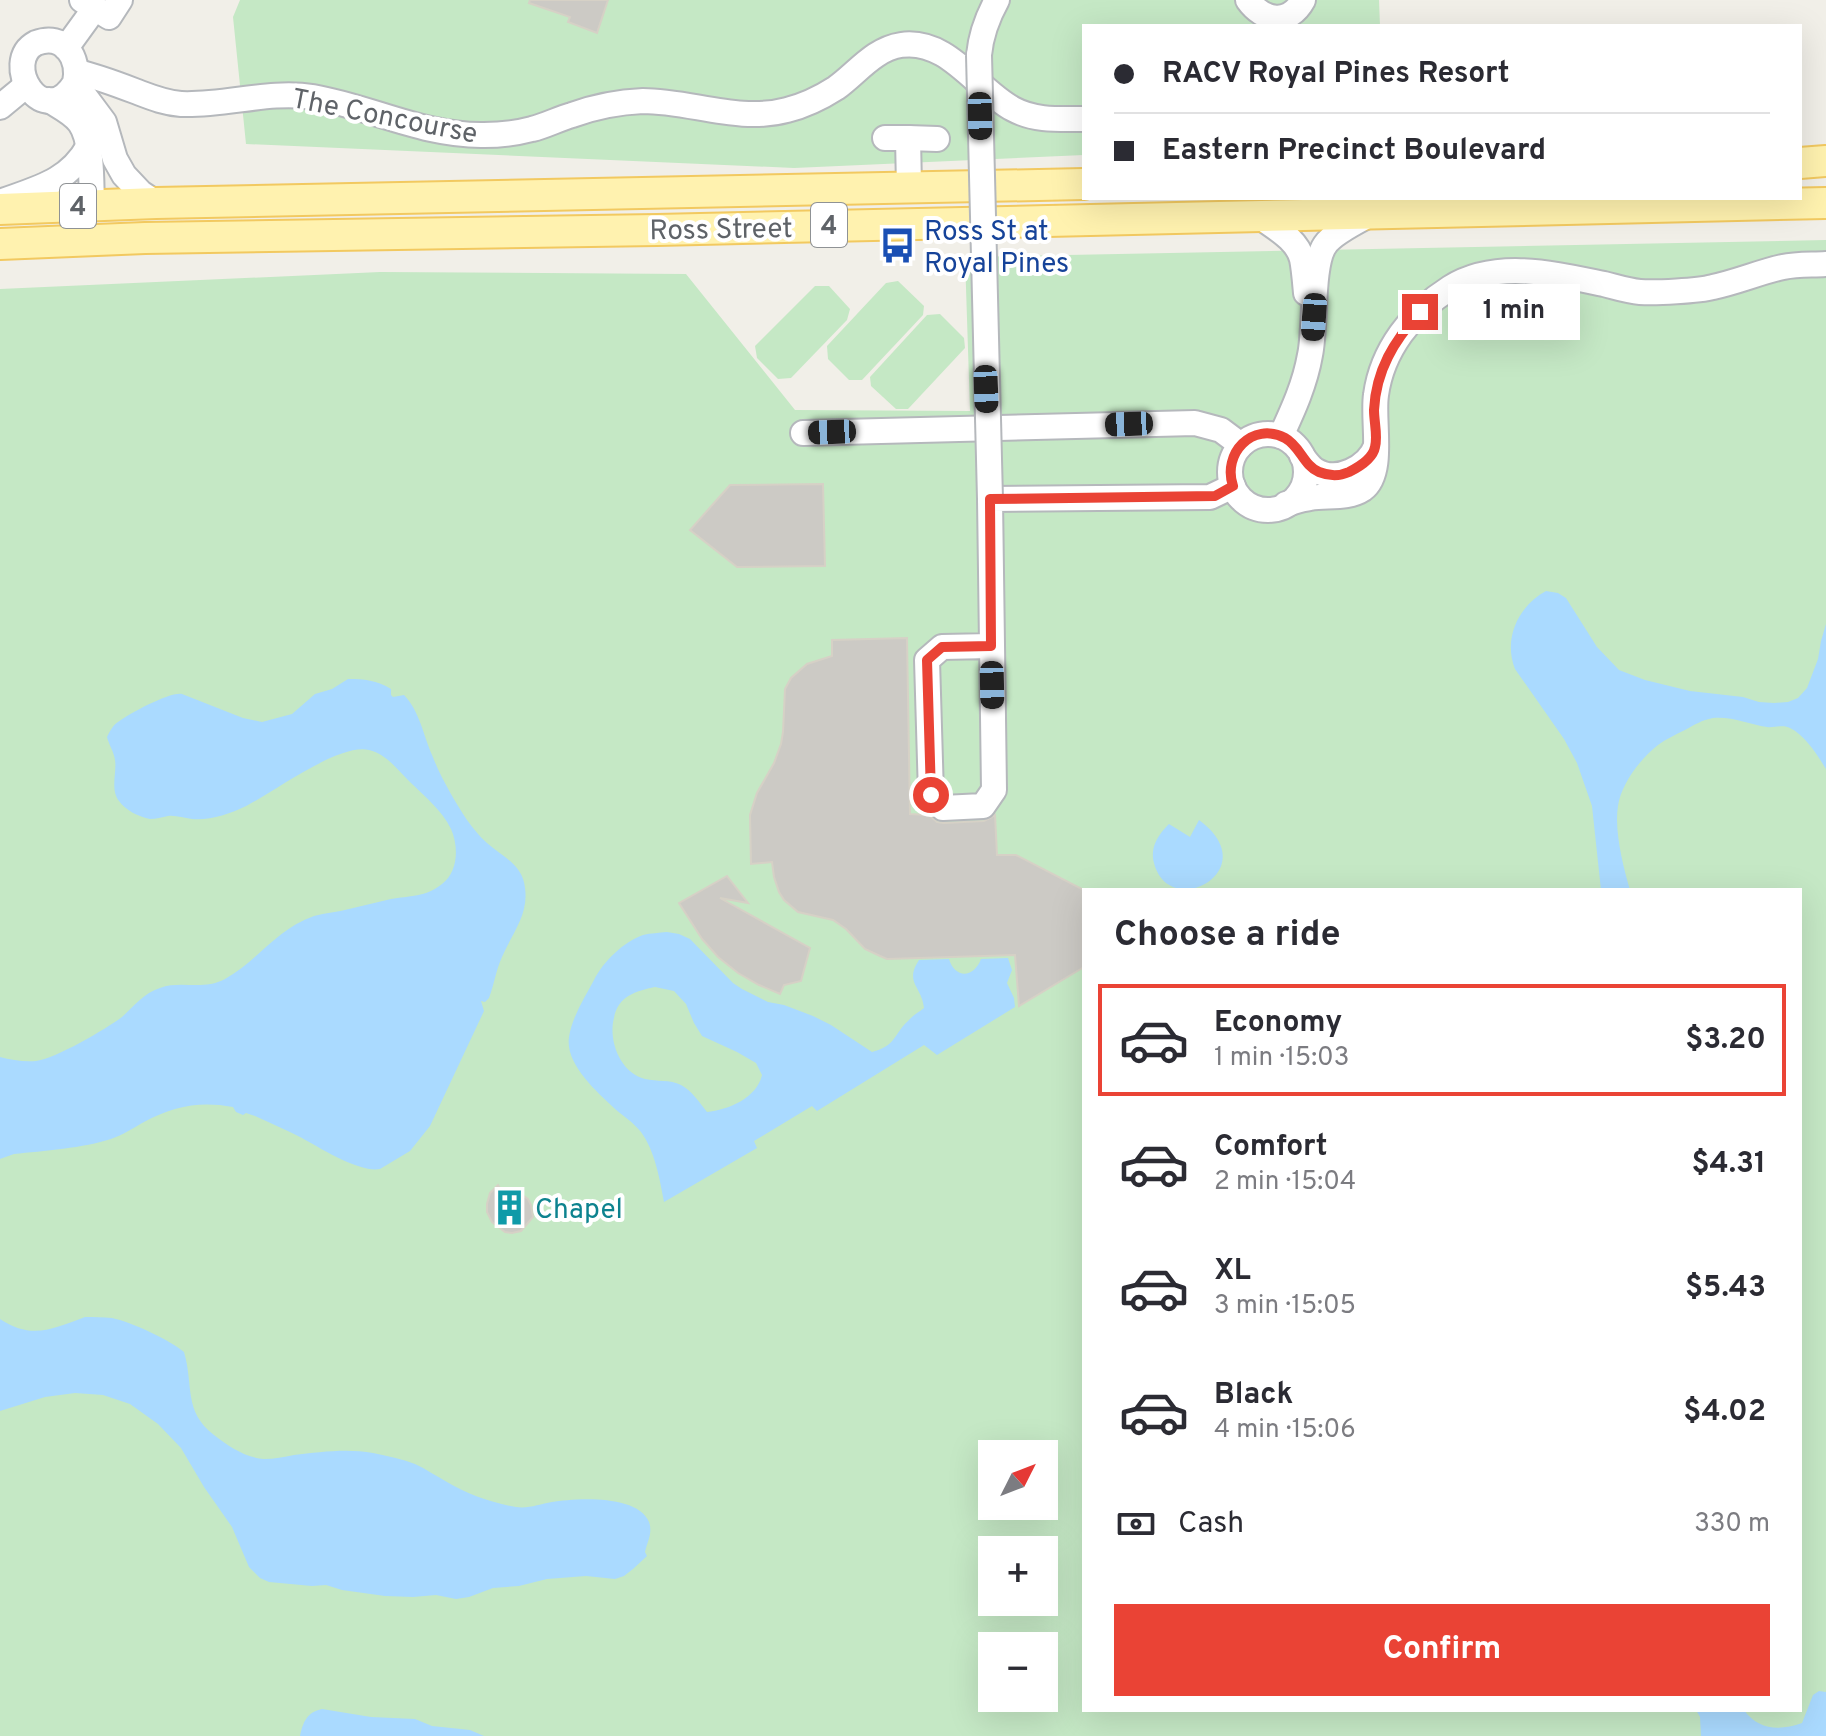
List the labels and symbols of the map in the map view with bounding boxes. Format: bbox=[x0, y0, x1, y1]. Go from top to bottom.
street label: The Concourse bbox=[289, 82, 480, 154]
car bbox=[968, 92, 992, 140]
road number: 4 bbox=[60, 184, 96, 228]
road number: 4 bbox=[811, 203, 847, 247]
street label: Ross Street bbox=[649, 212, 793, 250]
place label: Ross St at Royal Pines bbox=[924, 215, 1069, 283]
bus stop icon: Ross St at Royal Pines bbox=[879, 227, 917, 265]
callout: 1 min bbox=[1448, 284, 1580, 340]
car bbox=[1300, 292, 1328, 342]
route end bbox=[1402, 294, 1438, 330]
car bbox=[973, 365, 999, 413]
car bbox=[1105, 411, 1153, 437]
car bbox=[808, 419, 856, 445]
car bbox=[980, 661, 1004, 709]
route start bbox=[913, 777, 949, 813]
building icon: Chapel bbox=[490, 1189, 528, 1227]
place label: Chapel bbox=[535, 1193, 623, 1229]
north arrow bbox=[978, 1440, 1058, 1520]

